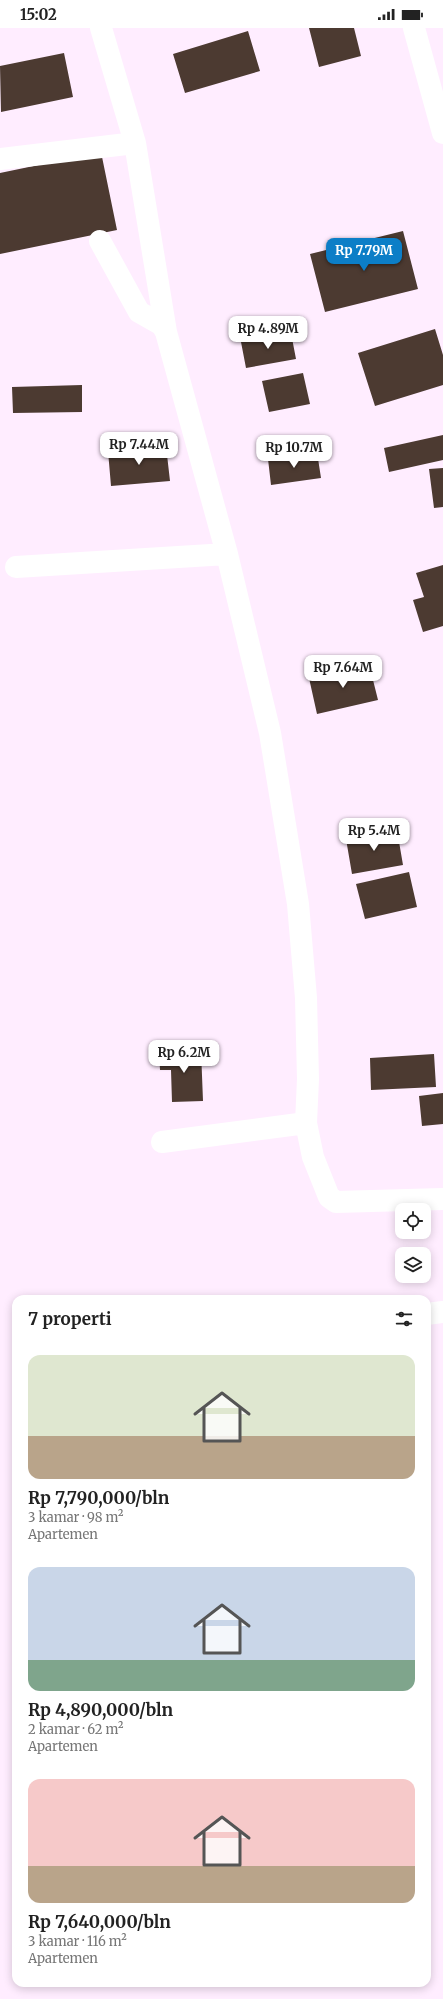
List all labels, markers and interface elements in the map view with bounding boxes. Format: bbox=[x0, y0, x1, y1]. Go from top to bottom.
text: 15:02 bbox=[20, 5, 57, 24]
pin: Rp 7.79M bbox=[323, 238, 405, 272]
text: Rp 7.79M bbox=[335, 242, 393, 259]
pin: Rp 4.89M bbox=[227, 316, 309, 350]
text: Rp 4.89M bbox=[238, 320, 299, 337]
pin: Rp 7.44M bbox=[98, 432, 180, 466]
pin: Rp 10.7M bbox=[253, 435, 335, 469]
text: Rp 7.44M bbox=[109, 436, 169, 453]
text: Rp 10.7M bbox=[265, 439, 323, 456]
pin: Rp 7.64M bbox=[302, 655, 384, 689]
text: Rp 7.64M bbox=[313, 659, 373, 676]
pin: Rp 5.4M bbox=[337, 818, 411, 852]
text: Rp 5.4M bbox=[348, 822, 400, 839]
pin: Rp 6.2M bbox=[147, 1040, 221, 1074]
text: Rp 6.2M bbox=[157, 1044, 211, 1061]
map controls bbox=[395, 1203, 431, 1283]
button: locate bbox=[395, 1203, 431, 1239]
button: layers bbox=[395, 1247, 431, 1283]
text: 7 properti bbox=[28, 1308, 112, 1330]
icon: filters bbox=[393, 1308, 415, 1330]
icon: home bbox=[186, 1381, 258, 1453]
text: Rp 7,790,000/bln bbox=[28, 1487, 169, 1509]
text: 3 kamar · 98 m² bbox=[28, 1509, 123, 1526]
text: Apartemen bbox=[28, 1526, 98, 1543]
icon: home bbox=[186, 1593, 258, 1665]
text: Rp 4,890,000/bln bbox=[28, 1699, 173, 1721]
text: 2 kamar · 62 m² bbox=[28, 1721, 123, 1738]
text: Apartemen bbox=[28, 1738, 98, 1755]
icon: home bbox=[186, 1805, 258, 1877]
text: Rp 7,640,000/bln bbox=[28, 1911, 171, 1933]
text: 3 kamar · 116 m² bbox=[28, 1933, 127, 1950]
text: Apartemen bbox=[28, 1950, 98, 1967]

